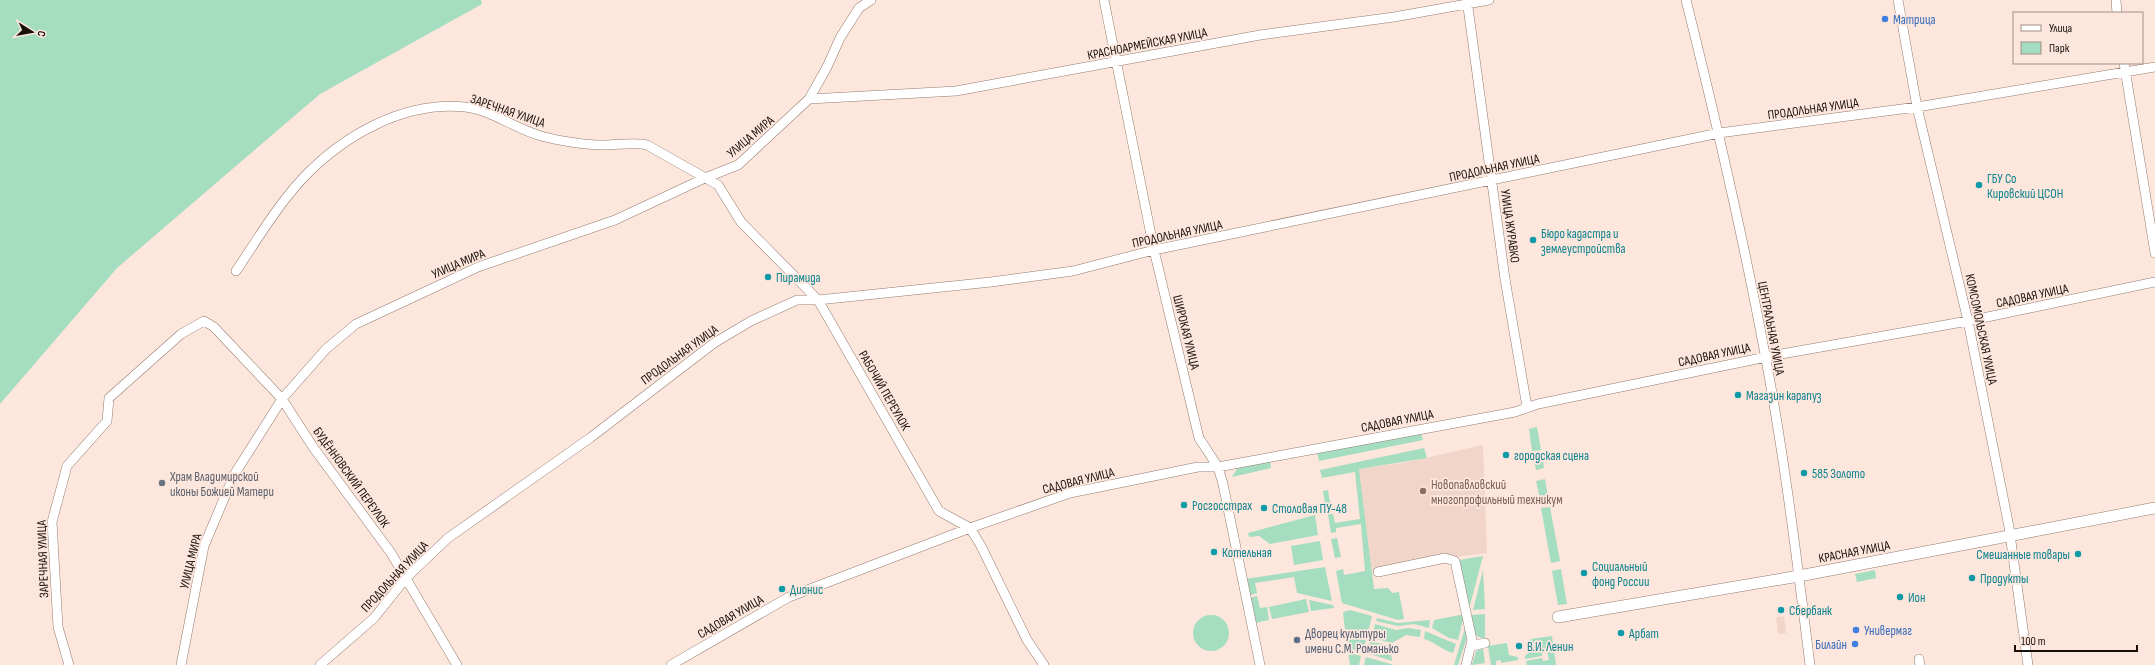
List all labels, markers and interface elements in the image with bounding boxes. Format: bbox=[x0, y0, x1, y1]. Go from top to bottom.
north arrow bbox=[12, 12, 52, 52]
place label: Матрица bbox=[1893, 12, 1935, 28]
legend bbox=[2013, 12, 2143, 64]
marker: Матрица bbox=[1880, 14, 1890, 24]
text: Улица bbox=[2049, 21, 2073, 36]
street label: КРАСНОАРМЕЙСКАЯ УЛИЦА bbox=[1086, 24, 1209, 63]
text: С bbox=[34, 30, 48, 38]
text: Парк bbox=[2049, 41, 2070, 56]
street label: ЗАРЕЧНАЯ УЛИЦА bbox=[468, 91, 547, 131]
street label: ПРОДОЛЬНАЯ УЛИЦА bbox=[1767, 95, 1860, 123]
street label: УЛИЦА МИРА bbox=[724, 112, 778, 161]
street label: ПРОДОЛЬНАЯ УЛИЦА bbox=[1448, 151, 1541, 185]
place label: ГБУ Со Кировский ЦСОН bbox=[1987, 171, 2063, 202]
marker: ГБУ Со Кировский ЦСОН bbox=[1974, 180, 1984, 190]
street label: УЛИЦА ЖУРАВКО bbox=[1497, 188, 1523, 264]
street label: ПРОДОЛЬНАЯ УЛИЦА bbox=[1131, 217, 1224, 251]
place label: Бюро кадастра и землеустройства bbox=[1541, 226, 1626, 257]
marker: Бюро кадастра и землеустройства bbox=[1528, 235, 1538, 245]
street label: УЛИЦА МИРА bbox=[429, 245, 488, 282]
place label: Пирамида bbox=[776, 270, 821, 286]
marker: Пирамида bbox=[763, 272, 773, 282]
street label: КОМСОМОЛЬСКАЯ УЛИЦА bbox=[1961, 272, 2001, 386]
street label: ЦЕНТРАЛЬНАЯ УЛИЦА bbox=[1754, 280, 1788, 377]
street label: САДОВАЯ УЛИЦА bbox=[1995, 280, 2070, 311]
street label: ШИРОКАЯ УЛИЦА bbox=[1169, 293, 1203, 372]
street label: ПРОДОЛЬНАЯ УЛИЦА bbox=[638, 321, 722, 388]
street label: САДОВАЯ УЛИЦА bbox=[1677, 339, 1752, 370]
street label: РАБОЧИЙ ПЕРЕУЛОК bbox=[855, 348, 914, 433]
place label: Магазин карапуз bbox=[1746, 388, 1822, 404]
marker: Магазин карапуз bbox=[1733, 390, 1743, 400]
street label: САДОВАЯ УЛИЦА bbox=[1360, 406, 1435, 436]
street label: БУДЁННОВСКИЙ ПЕРЕУЛОК bbox=[309, 424, 393, 531]
place label: городская сцена bbox=[1514, 448, 1589, 464]
marker: городская сцена bbox=[1501, 450, 1511, 460]
street label: САДОВАЯ УЛИЦА bbox=[1041, 464, 1116, 498]
place label: 585 Золото bbox=[1812, 466, 1865, 482]
marker: 585 Золото bbox=[1799, 468, 1809, 478]
place label: Храм Владимирской иконы Божией Матери bbox=[169, 469, 274, 500]
place label: Новопавловский многопрофильный техникум bbox=[1431, 477, 1563, 508]
marker: Храм Владимирской иконы Божией Матери bbox=[157, 478, 167, 488]
marker: Новопавловский многопрофильный техникум bbox=[1418, 486, 1428, 496]
place label: Росгосстрах bbox=[1192, 498, 1252, 514]
marker: Росгосстрах bbox=[1179, 500, 1189, 510]
place label: Столовая ПУ-48 bbox=[1272, 501, 1347, 517]
marker: Столовая ПУ-48 bbox=[1259, 503, 1269, 513]
street label: ЗАРЕЧНАЯ УЛИЦА bbox=[34, 519, 52, 598]
street label: УЛИЦА МИРА bbox=[176, 532, 206, 591]
street label: ПРОДОЛЬНАЯ УЛИЦА bbox=[358, 537, 432, 616]
street label: КРАСНАЯ УЛИЦА bbox=[1817, 537, 1892, 567]
place label: Котельная bbox=[1222, 545, 1272, 561]
marker: Котельная bbox=[1209, 547, 1219, 557]
place label: Смешанные товары bbox=[1976, 547, 2070, 563]
marker: Смешанные товары bbox=[2073, 549, 2083, 559]
place label: Социальный фонд России bbox=[1592, 559, 1649, 590]
marker: Социальный фонд России bbox=[1579, 568, 1589, 578]
place label: Продукты bbox=[1980, 571, 2028, 587]
marker: Продукты bbox=[1967, 573, 1977, 583]
place label: Дионис bbox=[790, 582, 823, 598]
marker: Дионис bbox=[777, 584, 787, 594]
place label: Ион bbox=[1908, 590, 1925, 606]
street label: САДОВАЯ УЛИЦА bbox=[695, 591, 767, 642]
marker: Ион bbox=[1895, 592, 1905, 602]
place label: Сбербанк bbox=[1789, 603, 1832, 619]
marker: Сбербанк bbox=[1776, 605, 1786, 615]
place label: Универмаг bbox=[1864, 623, 1912, 639]
marker: Универмаг bbox=[1851, 625, 1861, 635]
place label: Дворец культуры имени С.М. Романько bbox=[1305, 626, 1399, 657]
place label: Арбат bbox=[1628, 626, 1659, 642]
scale bar bbox=[2015, 627, 2137, 653]
marker: Арбат bbox=[1616, 628, 1626, 638]
text: 100 m bbox=[2021, 634, 2046, 649]
marker: Дворец культуры имени С.М. Романько bbox=[1292, 635, 1302, 645]
place label: Билайн bbox=[1815, 637, 1847, 653]
place label: В.И. Ленин bbox=[1527, 639, 1573, 655]
marker: Билайн bbox=[1850, 639, 1860, 649]
marker: В.И. Ленин bbox=[1514, 641, 1524, 651]

